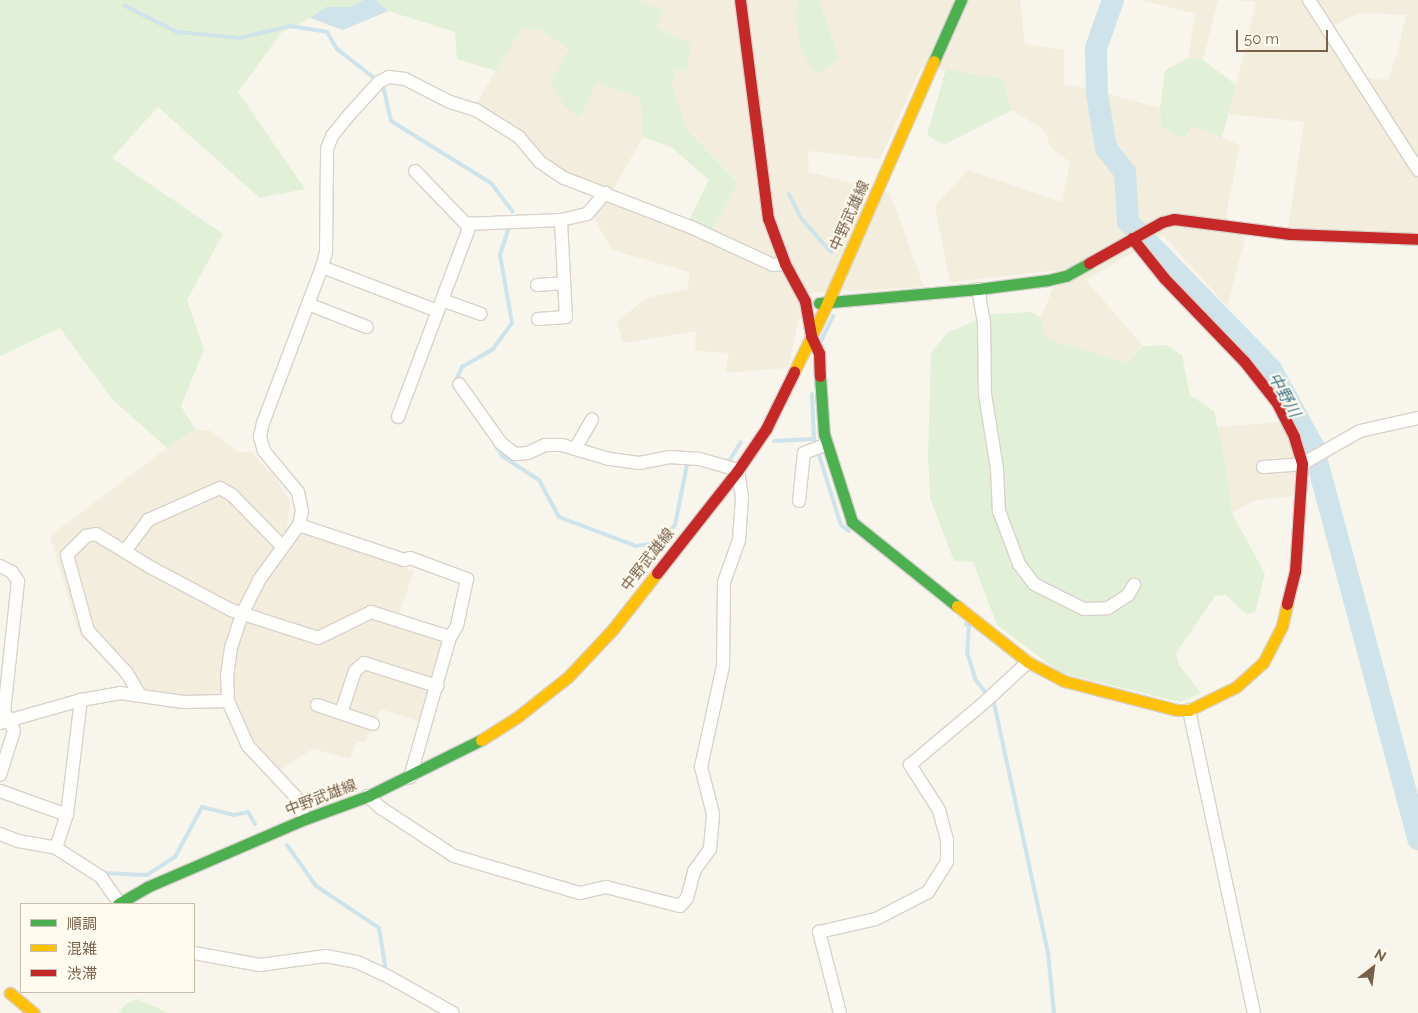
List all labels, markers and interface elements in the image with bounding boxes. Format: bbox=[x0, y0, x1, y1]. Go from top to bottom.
scale bar bbox=[1238, 20, 1330, 52]
text: 50 m bbox=[1244, 30, 1279, 48]
street label: 中野武雄線 bbox=[827, 178, 873, 254]
water label: 中野川 bbox=[1264, 369, 1304, 421]
street label: 中野武雄線 bbox=[618, 525, 678, 595]
street label: 中野武雄線 bbox=[283, 776, 359, 820]
legend bbox=[20, 903, 195, 993]
text: 順調 bbox=[67, 915, 97, 933]
text: 混雑 bbox=[67, 940, 97, 958]
north arrow bbox=[1348, 943, 1398, 993]
text: N bbox=[1372, 945, 1389, 965]
text: 渋滞 bbox=[67, 965, 97, 983]

